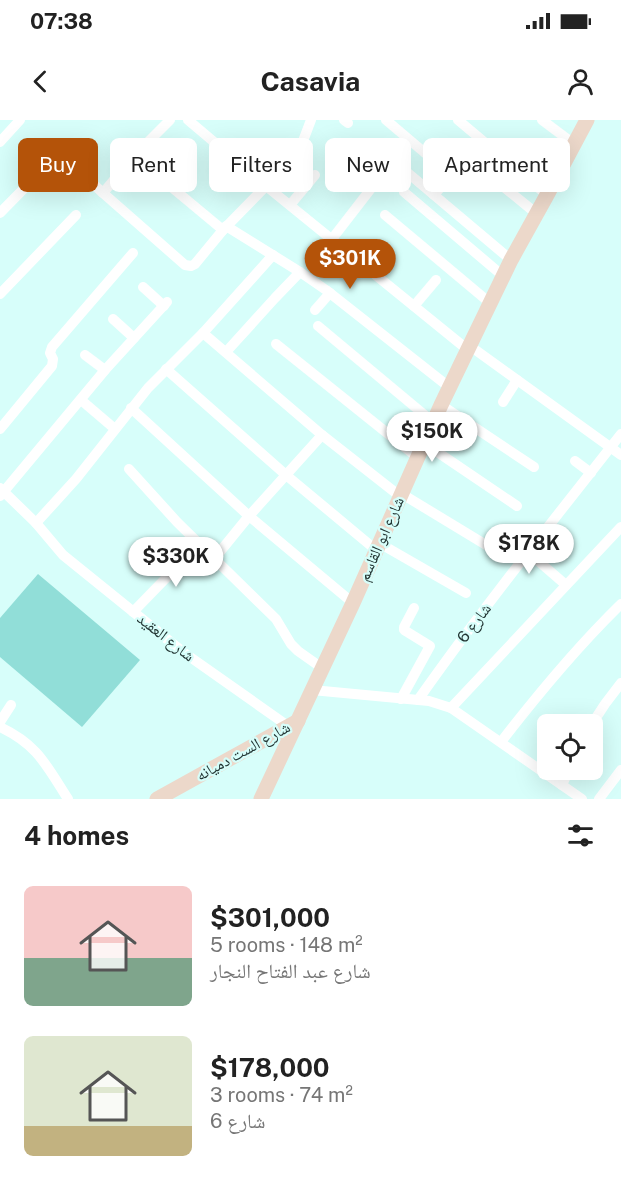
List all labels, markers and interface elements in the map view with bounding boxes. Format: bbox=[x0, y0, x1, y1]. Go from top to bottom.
text: 07:38 bbox=[30, 8, 93, 34]
icon: back bbox=[24, 65, 57, 98]
text: Casavia bbox=[261, 65, 360, 97]
icon: person bbox=[564, 65, 597, 98]
chip: Buy bbox=[18, 138, 98, 192]
chip: Rent bbox=[110, 138, 197, 192]
chip: Filters bbox=[209, 138, 313, 192]
chip: New bbox=[325, 138, 411, 192]
chip: Apartment bbox=[423, 138, 570, 192]
pin: $301K bbox=[308, 239, 392, 290]
text: $301K bbox=[319, 246, 381, 270]
pin: $150K bbox=[390, 412, 474, 463]
text: $150K bbox=[401, 419, 463, 443]
street label: شارع ابو القاسم bbox=[354, 494, 409, 585]
pin: $178K bbox=[487, 524, 571, 575]
text: $178K bbox=[498, 531, 560, 555]
pin: $330K bbox=[134, 537, 218, 588]
text: $330K bbox=[142, 544, 210, 568]
street label: شارع 6 bbox=[453, 600, 496, 647]
street label: شارع العقيد bbox=[133, 609, 199, 666]
map controls bbox=[537, 714, 603, 780]
button: locate bbox=[537, 714, 603, 780]
street label: شارع الست دميانه bbox=[193, 717, 294, 785]
icon: filters bbox=[564, 819, 597, 852]
text: 4 homes bbox=[24, 820, 129, 851]
text: $301,000 bbox=[210, 902, 330, 933]
icon: home bbox=[72, 910, 144, 982]
text: 5 rooms · 148 m² bbox=[210, 933, 363, 957]
text: شارع عبد الفتاح النجار bbox=[210, 959, 371, 983]
text: $178,000 bbox=[210, 1052, 330, 1083]
icon: home bbox=[72, 1060, 144, 1132]
text: 3 rooms · 74 m² bbox=[210, 1083, 353, 1107]
text: شارع 6 bbox=[210, 1109, 265, 1133]

